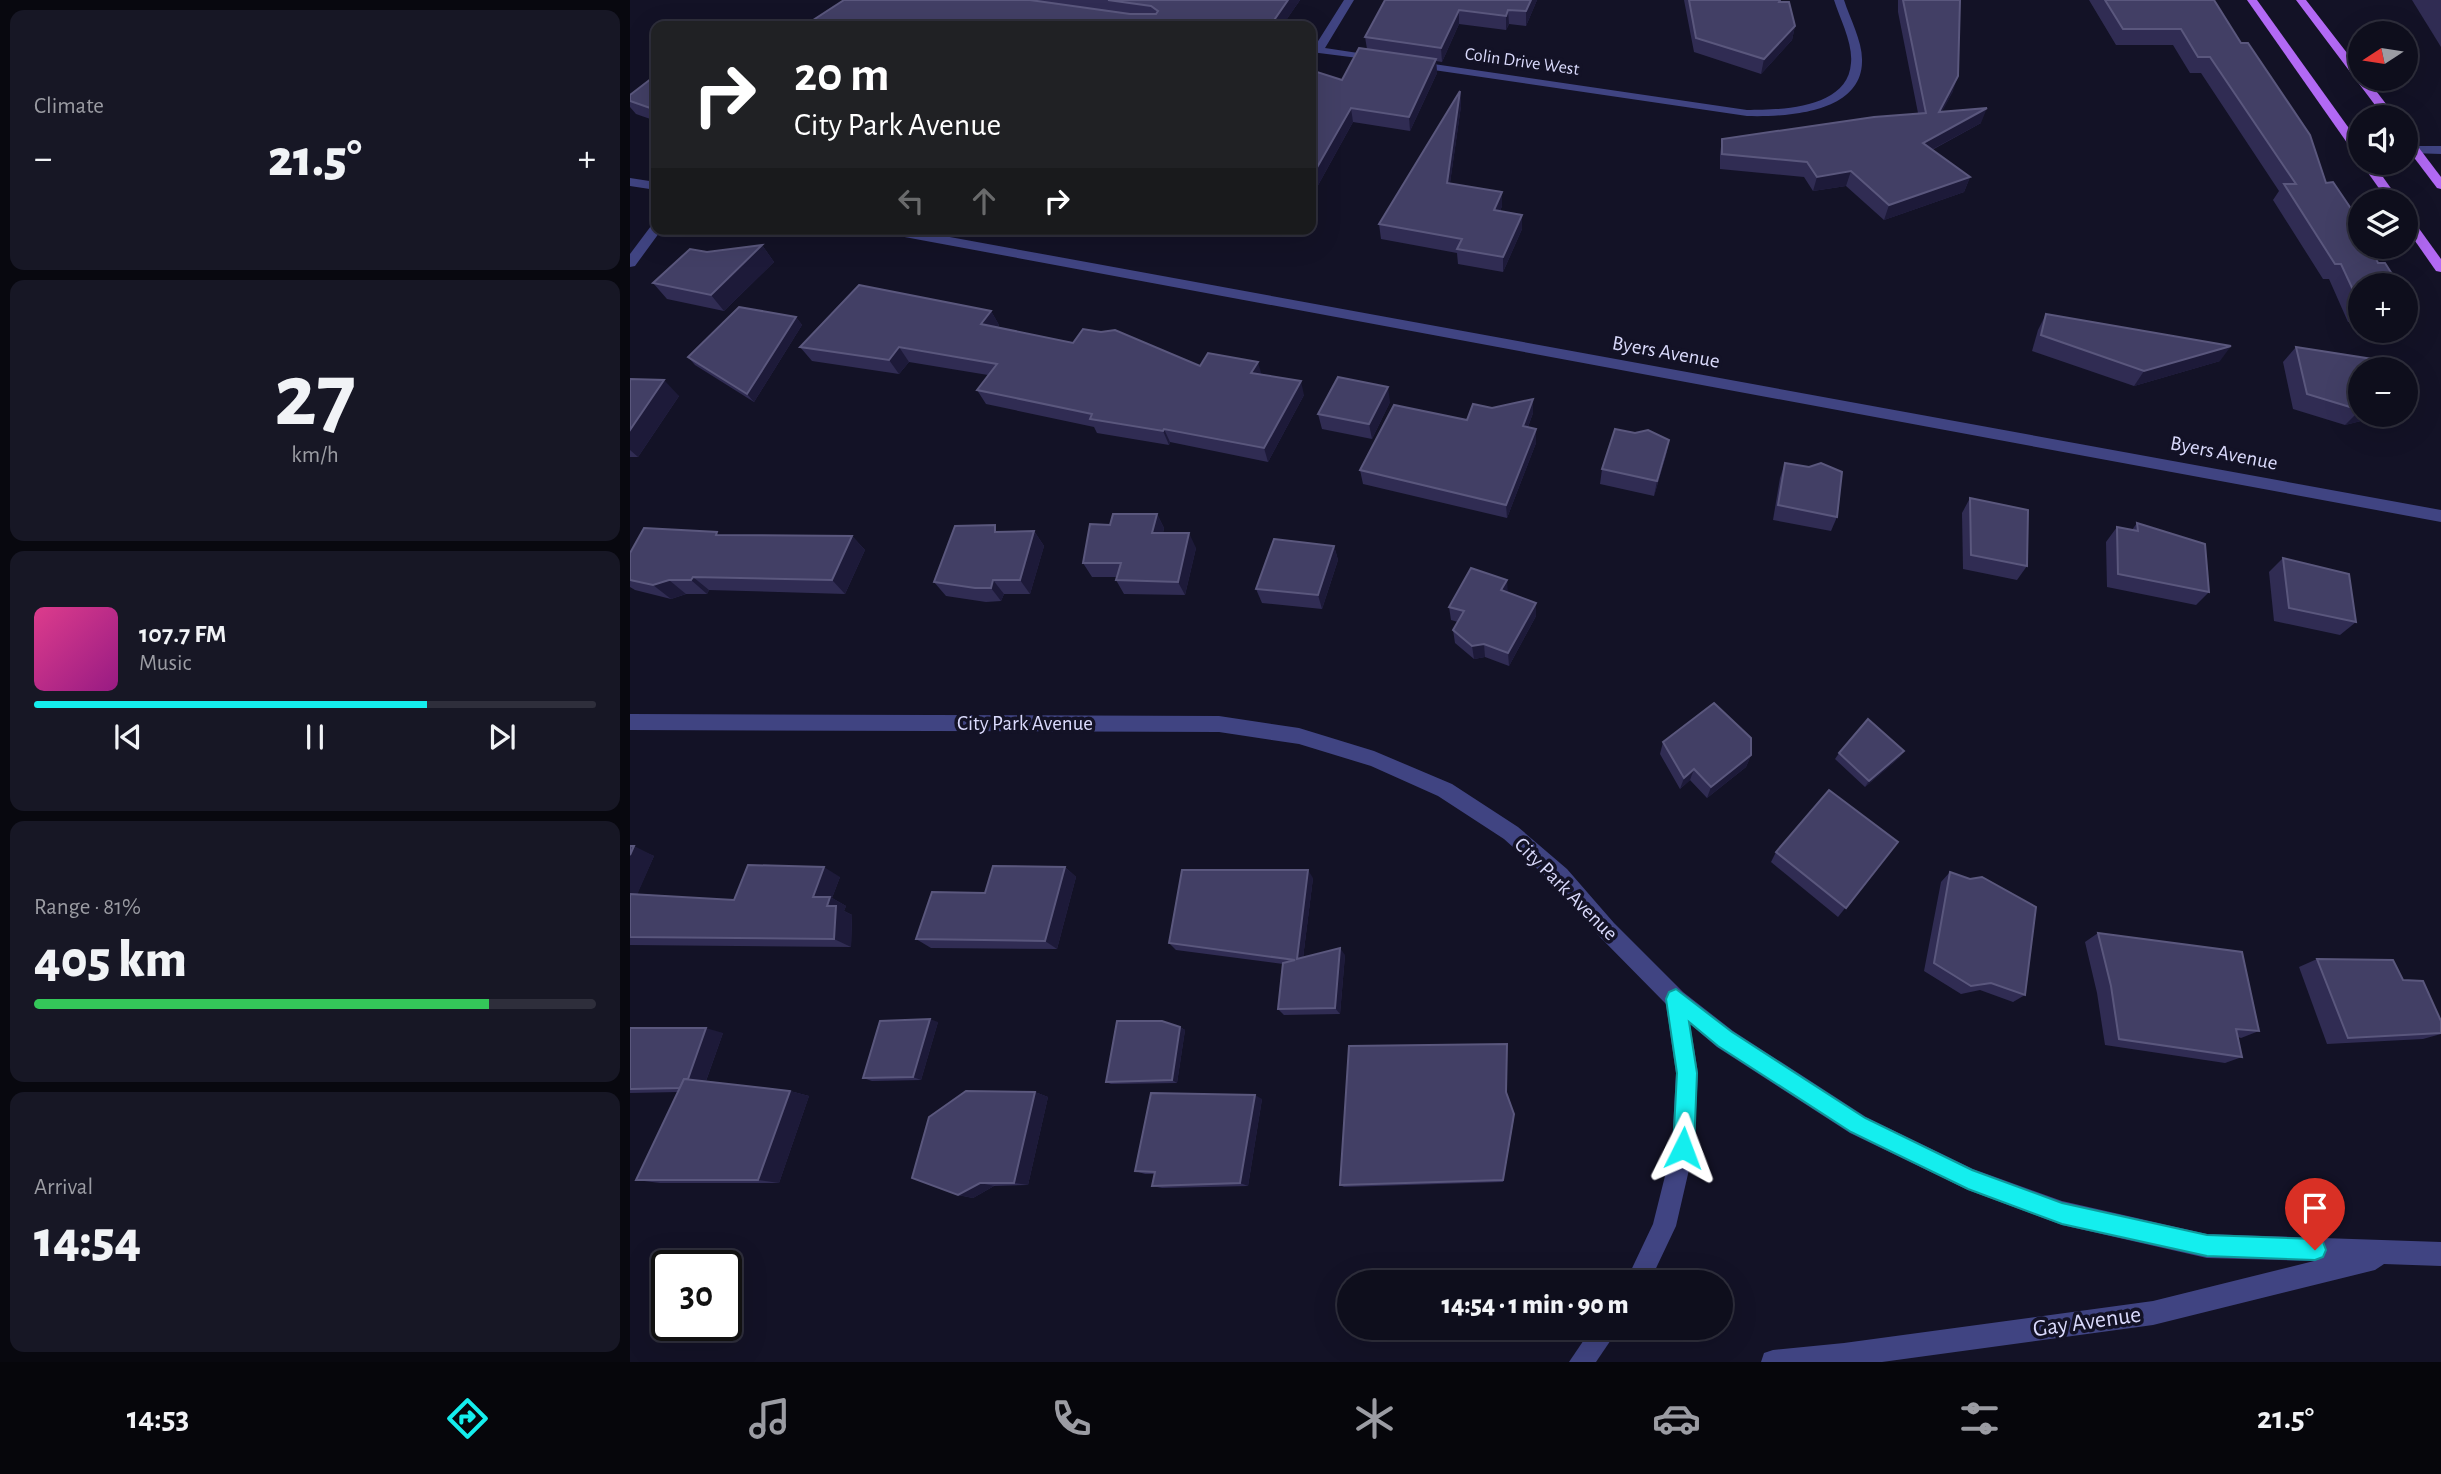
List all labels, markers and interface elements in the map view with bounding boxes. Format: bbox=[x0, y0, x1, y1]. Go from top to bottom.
north arrow bbox=[2348, 21, 2418, 91]
map controls bbox=[2348, 21, 2418, 427]
street label: Colin Drive West bbox=[1464, 45, 1581, 79]
icon: right bbox=[679, 49, 770, 140]
text: 20 m bbox=[794, 51, 890, 100]
text: Climate bbox=[34, 95, 104, 118]
button: sound bbox=[2348, 105, 2418, 175]
text: City Park Avenue bbox=[794, 109, 1001, 141]
text: 21.5° bbox=[268, 133, 362, 185]
text: − bbox=[34, 140, 52, 178]
text: + bbox=[578, 140, 596, 178]
icon: left bbox=[892, 182, 930, 220]
icon: ahead bbox=[965, 182, 1003, 220]
icon: right bbox=[1038, 182, 1076, 220]
button: layers bbox=[2348, 189, 2418, 259]
button: + bbox=[2348, 273, 2418, 343]
street label: Byers Avenue bbox=[1611, 332, 1721, 372]
text: 27 bbox=[274, 351, 356, 442]
button: − bbox=[2348, 357, 2418, 427]
street label: Byers Avenue bbox=[2169, 432, 2279, 474]
text: km/h bbox=[291, 444, 339, 467]
text: 107.7 FM bbox=[139, 621, 227, 647]
text: Music bbox=[139, 652, 191, 675]
street label: City Park Avenue bbox=[957, 713, 1093, 734]
icon: previous bbox=[109, 718, 147, 756]
icon: pause bbox=[296, 718, 334, 756]
icon: next bbox=[483, 718, 521, 756]
street label: City Park Avenue bbox=[1510, 833, 1622, 945]
text: Range · 81% bbox=[34, 896, 141, 919]
text: 405 km bbox=[34, 934, 187, 986]
position arrow bbox=[1646, 1111, 1720, 1185]
text: Arrival bbox=[34, 1176, 93, 1199]
pin bbox=[2285, 1178, 2345, 1250]
icon: arrive bbox=[2296, 1189, 2334, 1227]
text: 14:54 bbox=[34, 1214, 141, 1266]
speed limit sign: 30 bbox=[651, 1250, 742, 1341]
text: 14:54 · 1 min · 90 m bbox=[1442, 1292, 1628, 1318]
street label: Gay Avenue bbox=[2031, 1303, 2143, 1341]
icon: directions bbox=[443, 1394, 492, 1443]
icon: music bbox=[745, 1394, 794, 1443]
icon: phone bbox=[1047, 1394, 1096, 1443]
icon: climate bbox=[1350, 1394, 1399, 1443]
icon: car bbox=[1652, 1394, 1701, 1443]
icon: filters bbox=[1955, 1394, 2004, 1443]
text: 14:53 bbox=[127, 1402, 189, 1434]
text: 21.5° bbox=[2257, 1402, 2314, 1434]

